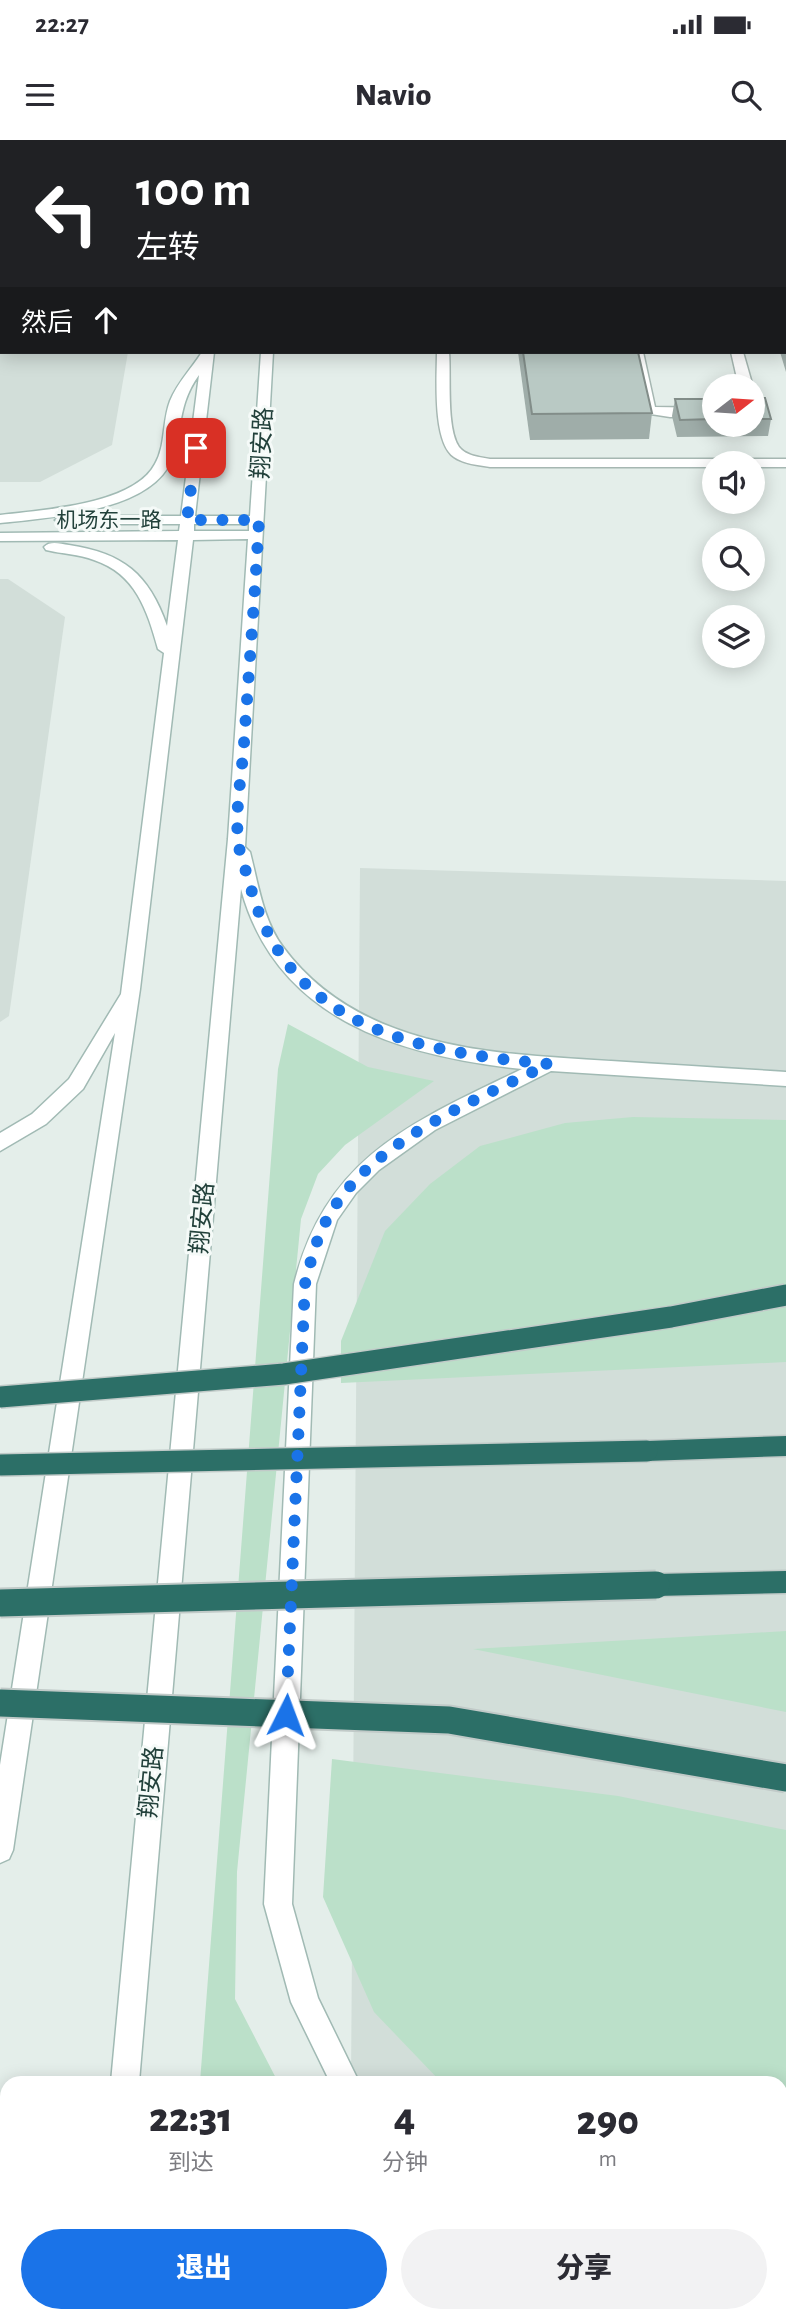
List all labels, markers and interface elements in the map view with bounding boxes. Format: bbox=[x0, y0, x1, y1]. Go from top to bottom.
text: 22:27 bbox=[35, 11, 89, 37]
icon: menu bbox=[21, 76, 59, 114]
icon: search bbox=[727, 76, 765, 114]
text: Navio bbox=[355, 79, 431, 111]
text: 100 m bbox=[136, 166, 252, 215]
icon: left bbox=[21, 168, 112, 259]
text: 左转 bbox=[136, 232, 200, 264]
icon: ahead bbox=[87, 301, 125, 339]
text: 然后 bbox=[21, 310, 73, 336]
north arrow bbox=[702, 374, 765, 438]
map controls bbox=[702, 374, 765, 668]
street label: 翔安路 bbox=[247, 406, 277, 480]
pin bbox=[166, 418, 226, 478]
icon: arrive bbox=[177, 429, 215, 467]
button: sound bbox=[702, 451, 765, 514]
street label: 机场东一路 bbox=[57, 509, 162, 531]
button: search bbox=[702, 528, 765, 591]
button: layers bbox=[702, 605, 765, 668]
street label: 翔安路 bbox=[186, 1181, 218, 1255]
position arrow bbox=[249, 1678, 323, 1752]
street label: 翔安路 bbox=[135, 1745, 167, 1819]
text: 22:31 bbox=[149, 2097, 233, 2139]
text: 4 bbox=[394, 2097, 415, 2139]
text: 290 bbox=[577, 2100, 639, 2142]
text: m bbox=[599, 2148, 617, 2171]
text: 到达 bbox=[168, 2152, 214, 2175]
text: 分钟 bbox=[382, 2152, 428, 2175]
button: 退出 bbox=[21, 2229, 387, 2309]
button: 分享 bbox=[401, 2229, 767, 2309]

